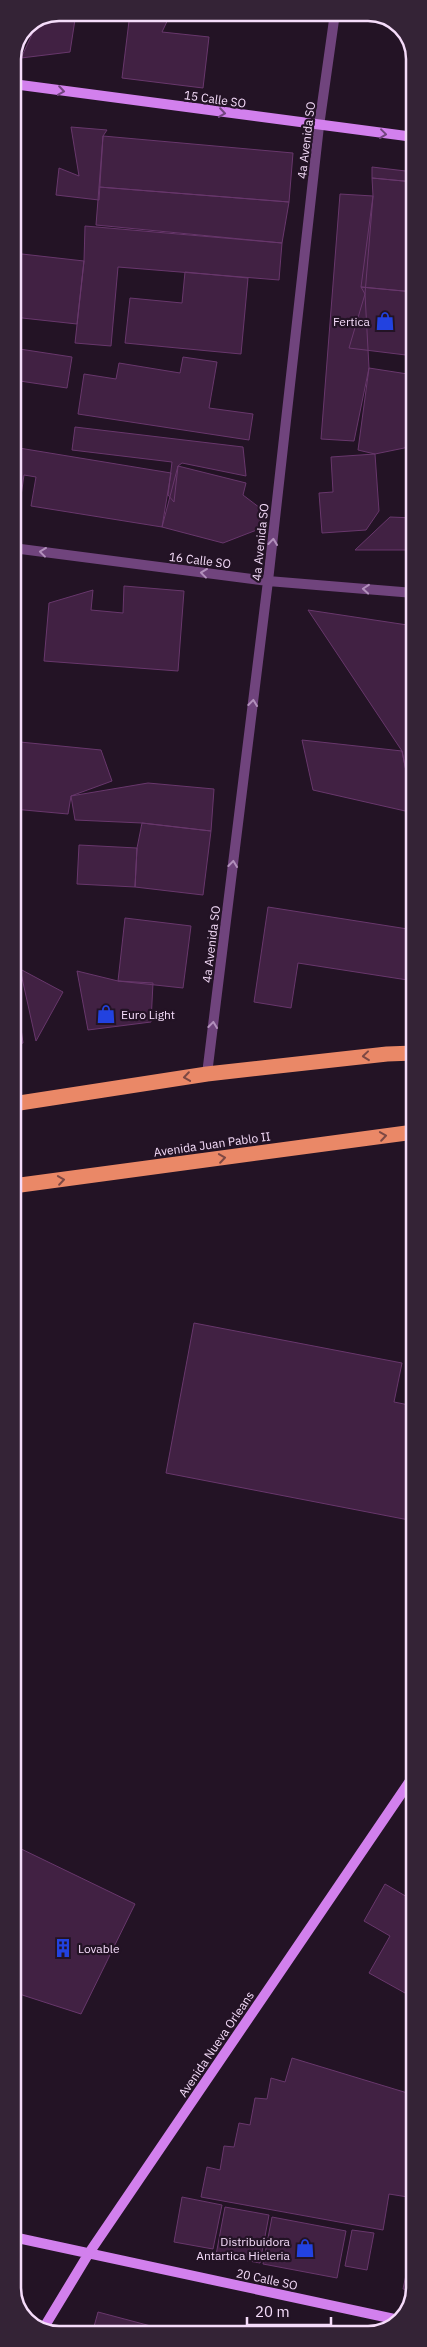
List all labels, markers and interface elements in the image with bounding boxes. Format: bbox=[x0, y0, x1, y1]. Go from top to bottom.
one-way arrow bbox=[57, 85, 65, 96]
street label: 15 Calle SO bbox=[183, 87, 247, 111]
street label: 4a Avenida SO bbox=[294, 100, 318, 180]
one-way arrow bbox=[218, 107, 226, 118]
one-way arrow bbox=[379, 128, 387, 139]
shop icon: Fertica bbox=[374, 310, 396, 332]
place label: Fertica bbox=[333, 314, 371, 329]
street label: 4a Avenida SO bbox=[248, 503, 272, 581]
one-way arrow bbox=[267, 537, 278, 545]
one-way arrow bbox=[38, 547, 46, 558]
street label: 16 Calle SO bbox=[168, 549, 232, 571]
one-way arrow bbox=[200, 568, 208, 579]
one-way arrow bbox=[361, 584, 369, 595]
one-way arrow bbox=[247, 699, 258, 707]
one-way arrow bbox=[227, 860, 238, 868]
street label: 4a Avenida SO bbox=[199, 904, 223, 984]
shop icon: Euro Light bbox=[95, 1003, 117, 1025]
place label: Euro Light bbox=[121, 1007, 175, 1022]
one-way arrow bbox=[207, 1021, 218, 1029]
one-way arrow bbox=[361, 1050, 369, 1061]
one-way arrow bbox=[183, 1071, 191, 1082]
street label: Avenida Juan Pablo II bbox=[153, 1128, 272, 1160]
one-way arrow bbox=[379, 1131, 387, 1142]
one-way arrow bbox=[218, 1153, 226, 1164]
one-way arrow bbox=[57, 1175, 65, 1186]
building icon: Lovable bbox=[52, 1937, 74, 1959]
place label: Lovable bbox=[78, 1941, 120, 1956]
street label: Avenida Nueva Orleans bbox=[175, 1988, 257, 2100]
place label: Distribuidora Antartica Hieleria bbox=[196, 2234, 291, 2263]
shop icon: Distribuidora Antartica Hieleria bbox=[294, 2237, 316, 2259]
street label: 20 Calle SO bbox=[235, 2265, 299, 2293]
scale bar bbox=[247, 2294, 331, 2326]
text: 20 m bbox=[255, 2302, 290, 2321]

